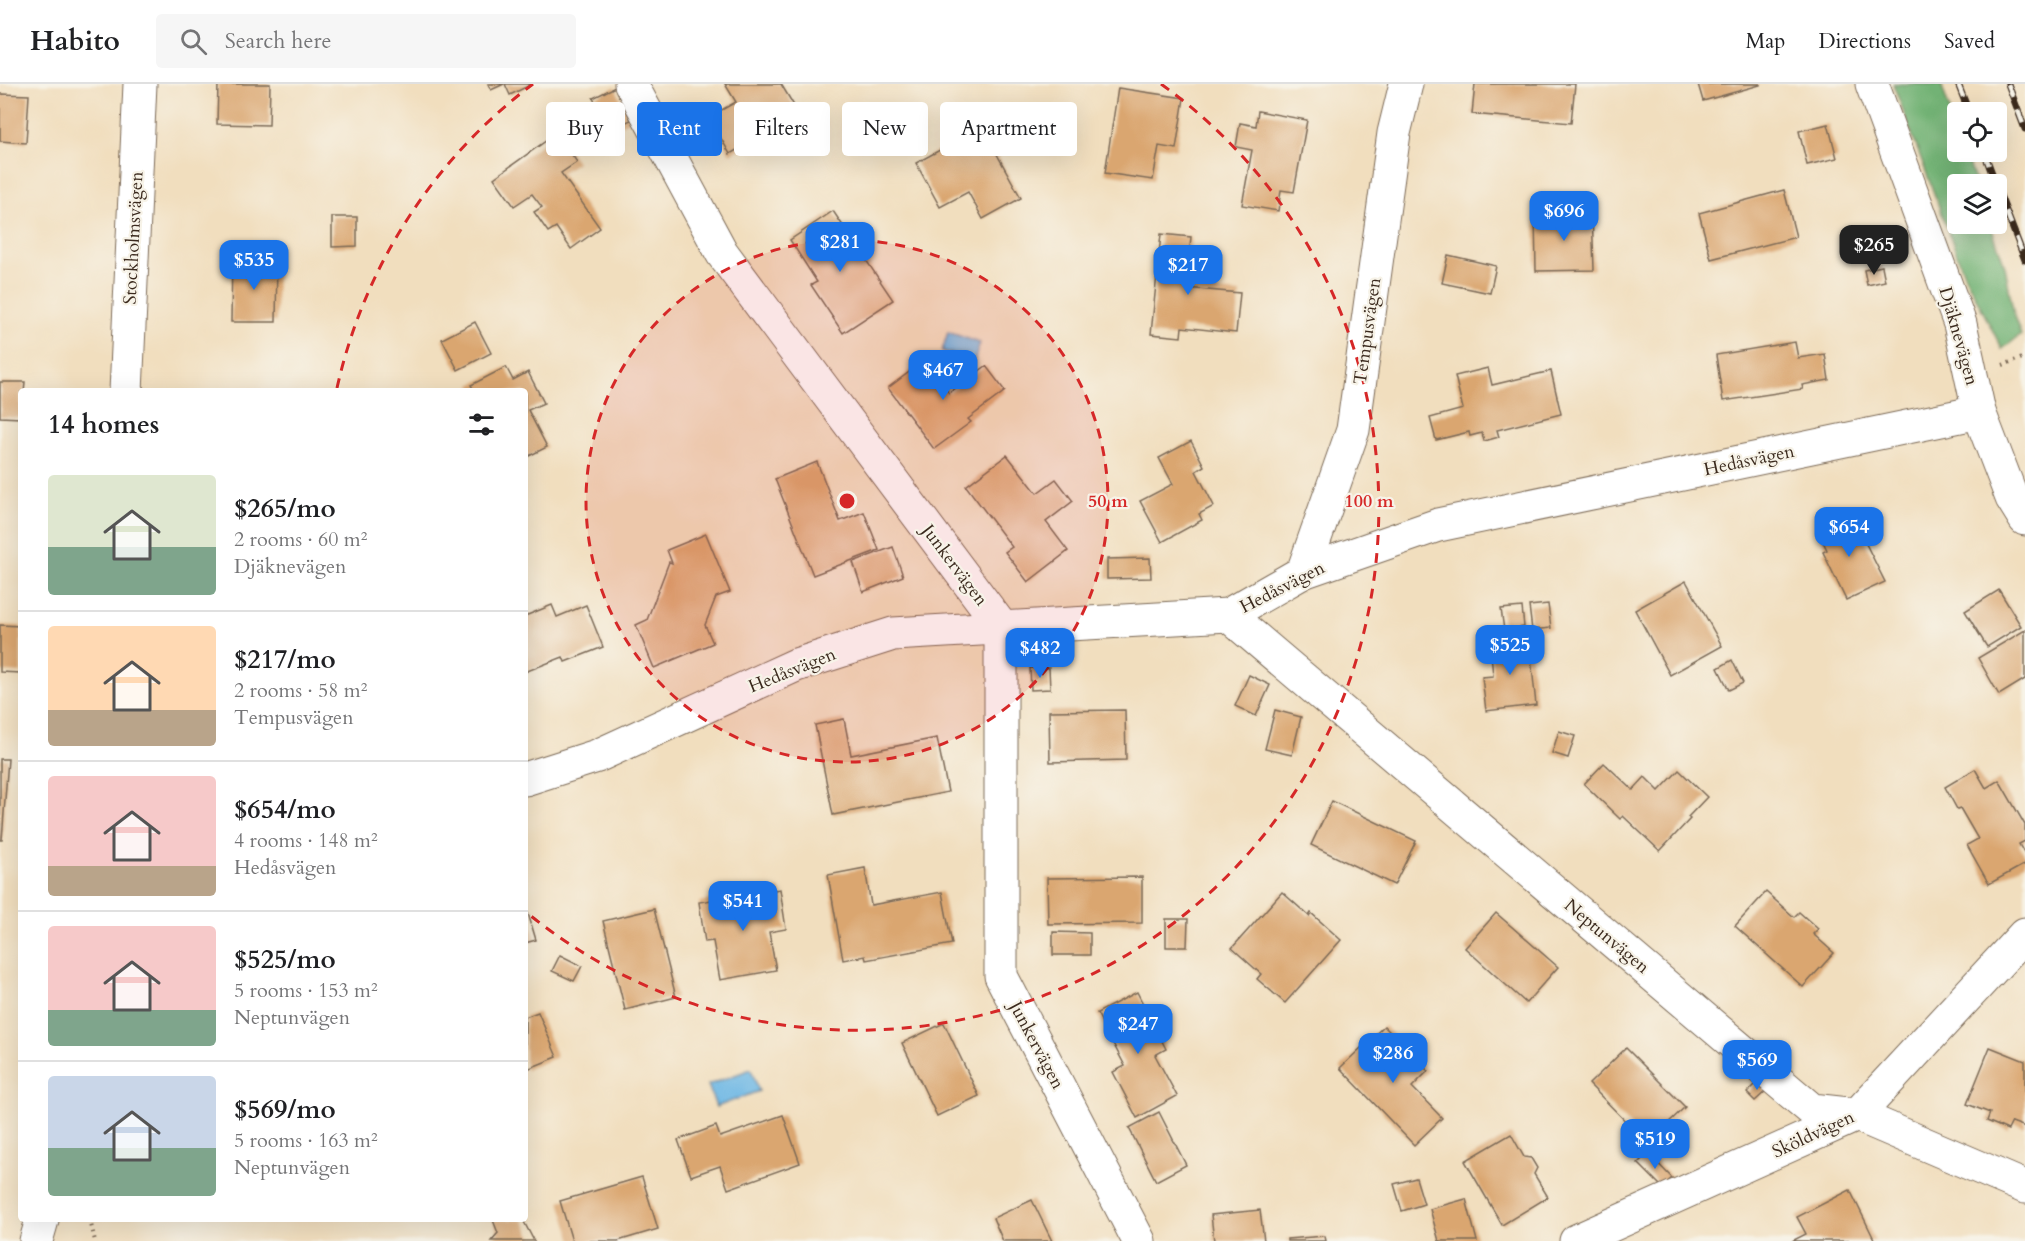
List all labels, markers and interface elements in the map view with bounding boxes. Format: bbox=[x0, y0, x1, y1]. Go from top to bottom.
search box bbox=[156, 14, 576, 68]
text: Habito bbox=[30, 22, 120, 60]
icon: search bbox=[177, 25, 210, 58]
text: Search here bbox=[225, 26, 331, 56]
text: Map bbox=[1745, 27, 1785, 56]
text: Directions bbox=[1818, 27, 1911, 56]
text: Saved bbox=[1944, 27, 1995, 56]
chip: Buy bbox=[546, 102, 625, 156]
chip: Rent bbox=[637, 102, 722, 156]
chip: Filters bbox=[734, 102, 830, 156]
chip: New bbox=[842, 102, 928, 156]
chip: Apartment bbox=[940, 102, 1077, 156]
map controls bbox=[1947, 102, 2007, 234]
button: locate bbox=[1947, 102, 2007, 162]
street label: Stockholmsvägen bbox=[118, 170, 150, 305]
button: layers bbox=[1947, 174, 2007, 234]
pin: $696 bbox=[1528, 191, 1600, 242]
text: $696 bbox=[1544, 197, 1584, 224]
pin: $281 bbox=[804, 222, 876, 273]
pin: $265 bbox=[1838, 225, 1910, 276]
text: $281 bbox=[820, 228, 860, 255]
text: $265 bbox=[1854, 231, 1894, 258]
pin: $535 bbox=[218, 240, 290, 291]
pin: $217 bbox=[1152, 245, 1224, 296]
text: $535 bbox=[234, 246, 274, 273]
text: $217 bbox=[1168, 251, 1208, 278]
street label: Tempusvägen bbox=[1348, 275, 1387, 386]
street label: Djäknevägen bbox=[1933, 284, 1985, 389]
pin: $467 bbox=[907, 350, 979, 401]
text: $467 bbox=[923, 356, 963, 383]
text: 14 homes bbox=[48, 407, 159, 442]
icon: filters bbox=[465, 408, 498, 441]
street label: Hedåsvägen bbox=[1701, 439, 1798, 482]
text: 50 m bbox=[1088, 489, 1128, 514]
text: 100 m bbox=[1344, 489, 1394, 514]
text: $265/mo bbox=[234, 491, 336, 526]
centre of rings bbox=[837, 491, 857, 511]
icon: home bbox=[96, 499, 168, 571]
pin: $654 bbox=[1813, 507, 1885, 558]
text: $654 bbox=[1829, 513, 1869, 540]
street label: Junkervägen bbox=[914, 517, 994, 612]
text: 2 rooms · 60 m² bbox=[234, 526, 367, 553]
text: Djäknevägen bbox=[234, 553, 346, 580]
street label: Hedåsvägen bbox=[1236, 555, 1330, 619]
pin: $525 bbox=[1474, 625, 1546, 676]
pin: $482 bbox=[1004, 628, 1076, 679]
text: $525 bbox=[1490, 631, 1530, 658]
text: $482 bbox=[1020, 634, 1060, 661]
street label: Hedåsvägen bbox=[745, 641, 840, 699]
text: $217/mo bbox=[234, 642, 336, 677]
icon: home bbox=[96, 650, 168, 722]
text: 2 rooms · 58 m² bbox=[234, 677, 367, 704]
text: Tempusvägen bbox=[234, 704, 354, 731]
text: $654/mo bbox=[234, 792, 336, 827]
icon: home bbox=[96, 800, 168, 872]
text: 4 rooms · 148 m² bbox=[234, 827, 378, 854]
text: Hedåsvägen bbox=[234, 854, 336, 881]
pin: $541 bbox=[707, 881, 779, 932]
text: $541 bbox=[723, 887, 763, 914]
street label: Neptunvägen bbox=[1559, 893, 1655, 980]
text: $525/mo bbox=[234, 942, 336, 977]
icon: home bbox=[96, 950, 168, 1022]
text: 5 rooms · 153 m² bbox=[234, 977, 378, 1004]
street label: Junkervägen bbox=[1002, 994, 1071, 1094]
text: Neptunvägen bbox=[234, 1004, 350, 1031]
pin: $247 bbox=[1102, 1004, 1174, 1055]
text: $247 bbox=[1118, 1010, 1158, 1037]
pin: $286 bbox=[1357, 1033, 1429, 1084]
text: $286 bbox=[1373, 1039, 1413, 1066]
pin: $569 bbox=[1721, 1040, 1793, 1091]
text: $569 bbox=[1737, 1046, 1777, 1073]
text: $569/mo bbox=[234, 1092, 336, 1127]
icon: home bbox=[96, 1100, 168, 1172]
street label: Sköldvägen bbox=[1768, 1104, 1859, 1164]
pin: $519 bbox=[1619, 1119, 1691, 1170]
text: $519 bbox=[1635, 1125, 1675, 1152]
text: 5 rooms · 163 m² bbox=[234, 1127, 378, 1154]
text: Neptunvägen bbox=[234, 1154, 350, 1181]

